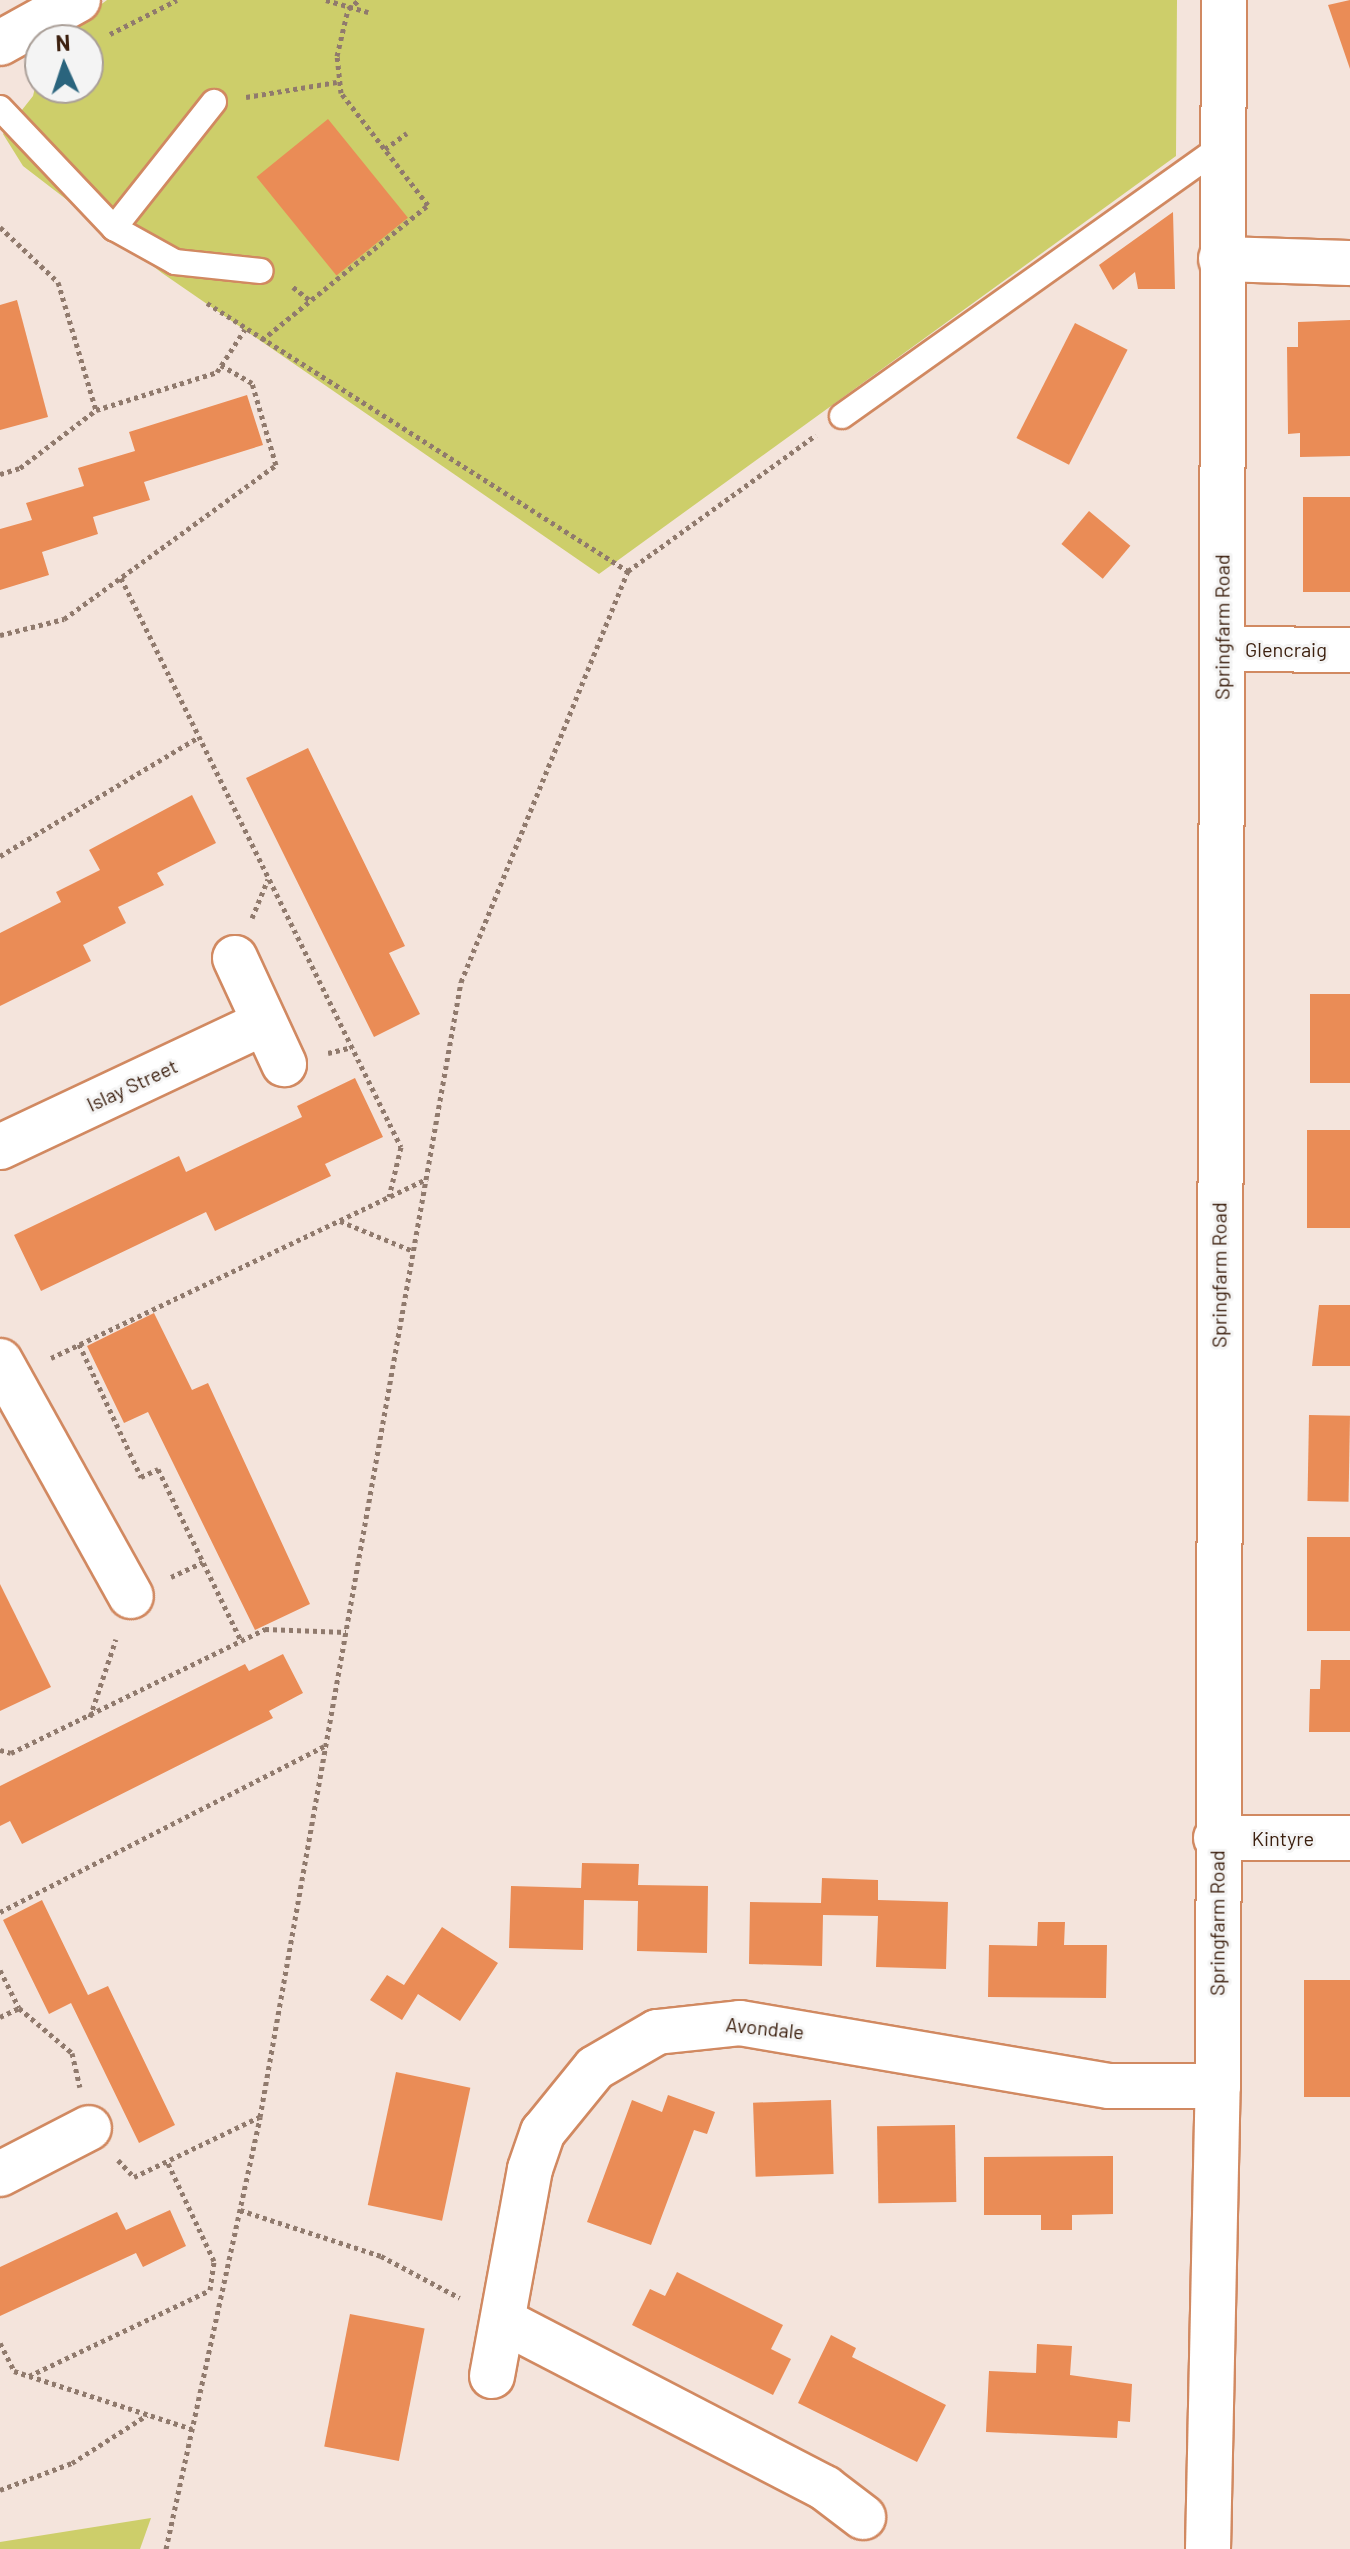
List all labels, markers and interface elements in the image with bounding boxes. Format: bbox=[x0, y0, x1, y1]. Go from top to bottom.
north arrow bbox=[24, 24, 104, 104]
text: N bbox=[55, 29, 71, 55]
street label: Springfarm Road bbox=[1210, 554, 1234, 700]
street label: Glencraig bbox=[1245, 637, 1327, 661]
street label: Islay Street bbox=[83, 1054, 181, 1116]
street label: Springfarm Road bbox=[1207, 1202, 1231, 1348]
street label: Kintyre bbox=[1252, 1826, 1314, 1850]
street label: Springfarm Road bbox=[1205, 1850, 1229, 1996]
street label: Avondale bbox=[725, 2012, 805, 2044]

